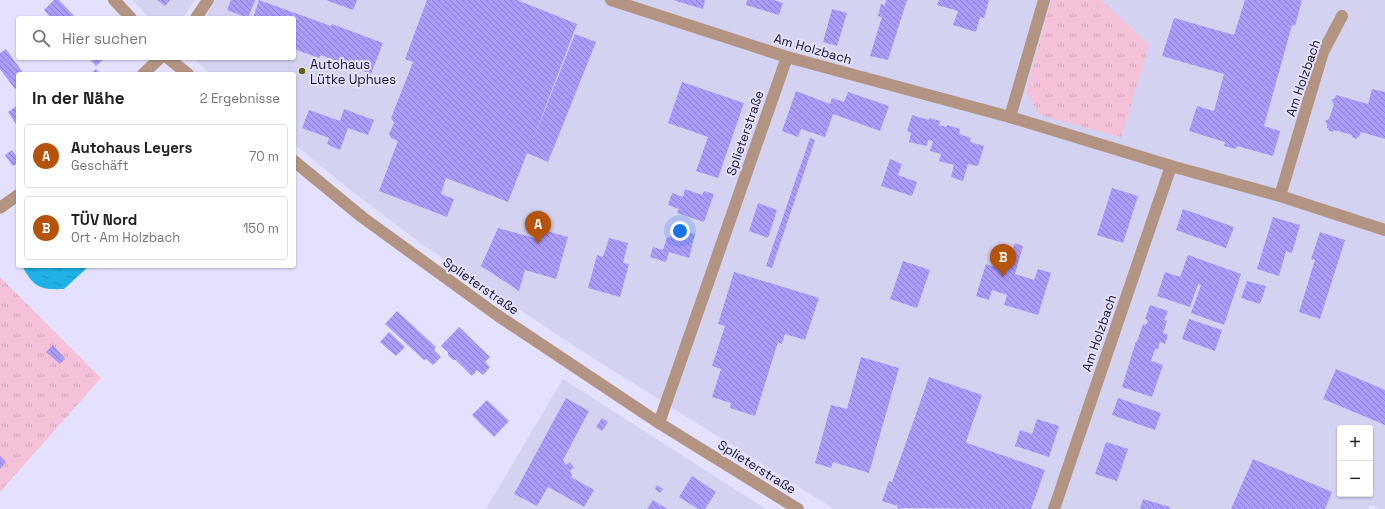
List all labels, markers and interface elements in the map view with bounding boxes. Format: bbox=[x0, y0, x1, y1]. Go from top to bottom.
search box bbox=[16, 16, 296, 60]
icon: search bbox=[30, 27, 52, 49]
text: Hier suchen bbox=[62, 29, 147, 48]
street label: Am Holzbach bbox=[772, 30, 854, 68]
street label: Am Holzbach bbox=[1282, 37, 1324, 119]
place label: Autohaus Lütke Uphues bbox=[310, 56, 396, 88]
marker: Autohaus Lütke Uphues bbox=[297, 66, 307, 76]
text: In der Nähe bbox=[32, 87, 124, 109]
street label: Splieterstraße bbox=[722, 88, 768, 178]
text: 2 Ergebnisse bbox=[200, 90, 280, 107]
text: Autohaus Leyers bbox=[71, 138, 192, 157]
text: A bbox=[42, 148, 50, 165]
text: 70 m bbox=[249, 148, 279, 165]
text: Geschäft bbox=[71, 157, 128, 174]
text: TÜV Nord bbox=[71, 210, 137, 229]
pin: A bbox=[525, 211, 551, 244]
text: B bbox=[42, 220, 50, 237]
text: 150 m bbox=[243, 220, 279, 237]
your location bbox=[670, 221, 690, 241]
text: Ort · Am Holzbach bbox=[71, 229, 180, 246]
pin: B bbox=[990, 244, 1016, 277]
street label: Splieterstraße bbox=[440, 253, 522, 319]
street label: Am Holzbach bbox=[1078, 292, 1120, 374]
map controls bbox=[1337, 425, 1373, 497]
button: + bbox=[1337, 425, 1373, 461]
street label: Splieterstraße bbox=[715, 436, 799, 498]
button: − bbox=[1337, 461, 1373, 497]

